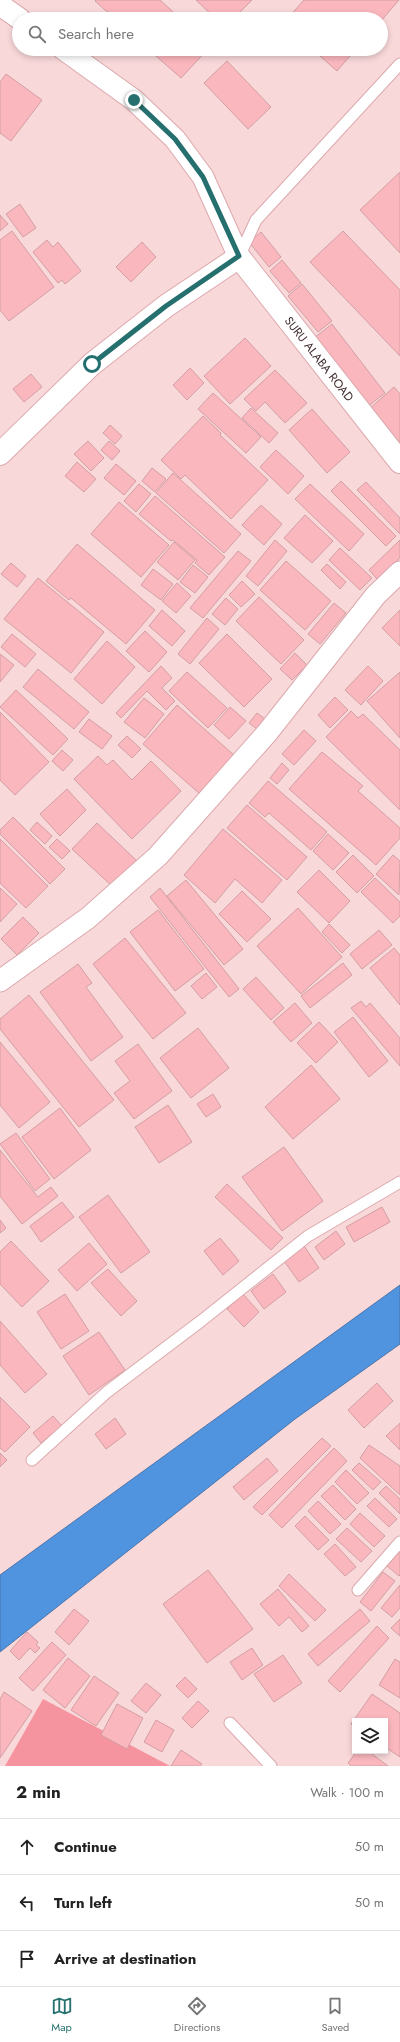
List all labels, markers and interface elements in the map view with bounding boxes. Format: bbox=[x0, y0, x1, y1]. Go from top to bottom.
search box bbox=[12, 12, 388, 56]
icon: search bbox=[26, 23, 48, 45]
text: Search here bbox=[58, 23, 134, 45]
route end bbox=[125, 91, 143, 109]
street label: SURU ALABA ROAD bbox=[280, 313, 358, 405]
route start bbox=[83, 355, 101, 373]
map controls bbox=[352, 1718, 388, 1754]
button: layers bbox=[352, 1718, 388, 1754]
text: 2 min bbox=[16, 1780, 61, 1804]
text: Walk · 100 m bbox=[310, 1783, 384, 1802]
icon: ahead bbox=[16, 1836, 38, 1858]
text: Continue bbox=[54, 1836, 117, 1858]
text: 50 m bbox=[355, 1837, 384, 1856]
icon: left bbox=[16, 1892, 38, 1914]
text: Turn left bbox=[54, 1892, 112, 1914]
text: 50 m bbox=[355, 1893, 384, 1912]
icon: arrive bbox=[16, 1948, 38, 1970]
text: Arrive at destination bbox=[54, 1948, 196, 1970]
tab: Map bbox=[51, 1995, 73, 2035]
tab: Directions bbox=[174, 1995, 220, 2035]
tab: Saved bbox=[322, 1995, 349, 2035]

